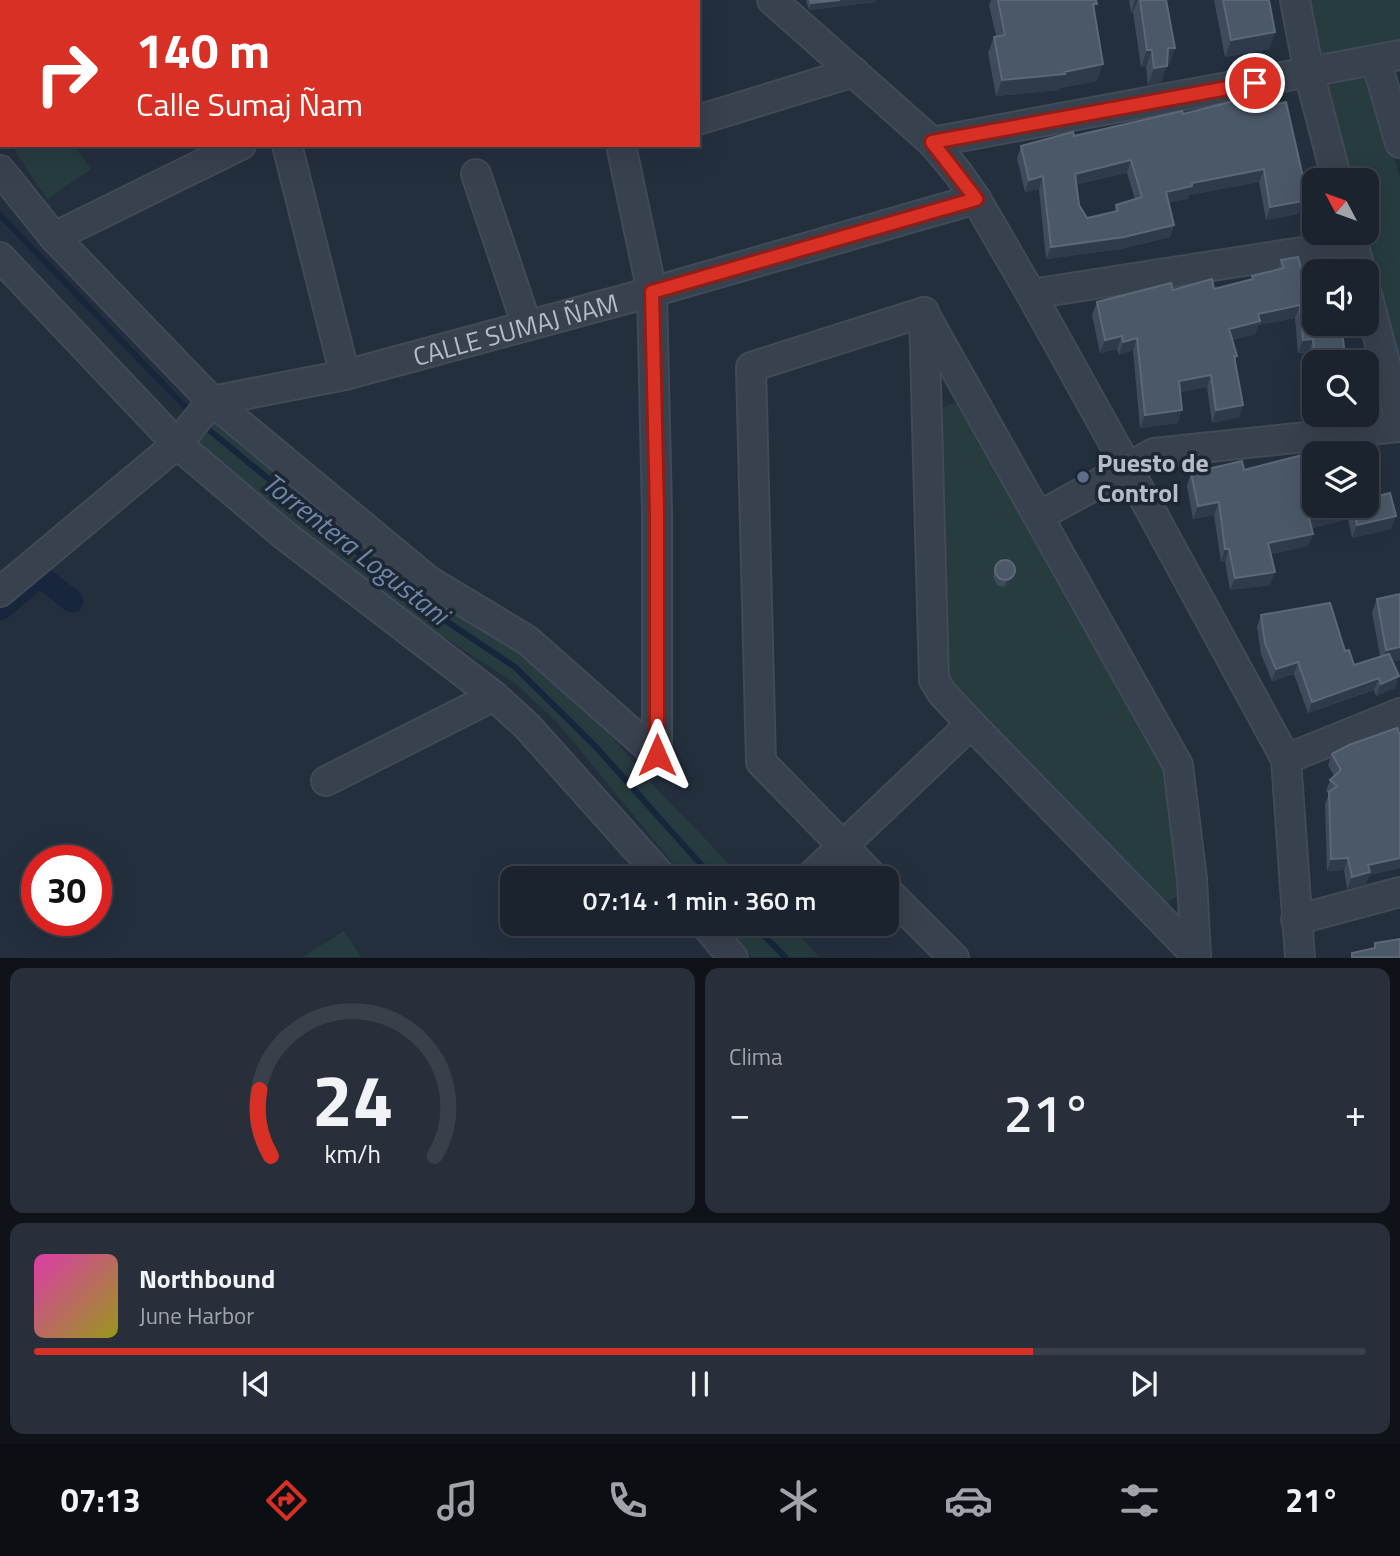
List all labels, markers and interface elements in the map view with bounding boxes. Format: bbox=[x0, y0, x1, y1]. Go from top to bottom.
text: 140 m bbox=[136, 12, 270, 87]
icon: right bbox=[21, 28, 112, 119]
pin bbox=[1225, 53, 1285, 113]
icon: arrive bbox=[1236, 64, 1274, 102]
text: Calle Sumaj Ñam bbox=[136, 80, 363, 128]
north arrow bbox=[1302, 168, 1379, 245]
map controls bbox=[1302, 168, 1379, 518]
button: sound bbox=[1302, 259, 1379, 336]
street label: CALLE SUMAJ ÑAM bbox=[408, 283, 622, 375]
button: search bbox=[1302, 350, 1379, 427]
button: layers bbox=[1302, 441, 1379, 518]
place label: Puesto de Control bbox=[1097, 443, 1209, 512]
water label: Torrentera Logustani bbox=[253, 461, 461, 637]
marker: Puesto de Control bbox=[1075, 469, 1091, 485]
position arrow bbox=[620, 718, 694, 792]
speed limit sign: 30 bbox=[21, 845, 112, 936]
text: 07:14 · 1 min · 360 m bbox=[583, 881, 816, 920]
text: Clima bbox=[729, 1039, 783, 1074]
text: 24 bbox=[312, 1045, 393, 1155]
text: 21° bbox=[1004, 1073, 1091, 1152]
text: − bbox=[729, 1084, 750, 1142]
text: + bbox=[1345, 1084, 1366, 1142]
text: km/h bbox=[324, 1135, 381, 1173]
text: Northbound bbox=[139, 1259, 275, 1298]
text: June Harbor bbox=[139, 1298, 254, 1333]
icon: previous bbox=[237, 1365, 275, 1403]
icon: pause bbox=[681, 1365, 719, 1403]
icon: next bbox=[1125, 1365, 1163, 1403]
text: 07:13 bbox=[61, 1476, 141, 1524]
icon: directions bbox=[262, 1476, 311, 1525]
icon: music bbox=[433, 1476, 482, 1525]
icon: phone bbox=[603, 1476, 652, 1525]
icon: climate bbox=[774, 1476, 823, 1525]
icon: car bbox=[944, 1476, 993, 1525]
icon: filters bbox=[1115, 1476, 1164, 1525]
text: 21° bbox=[1285, 1476, 1339, 1524]

